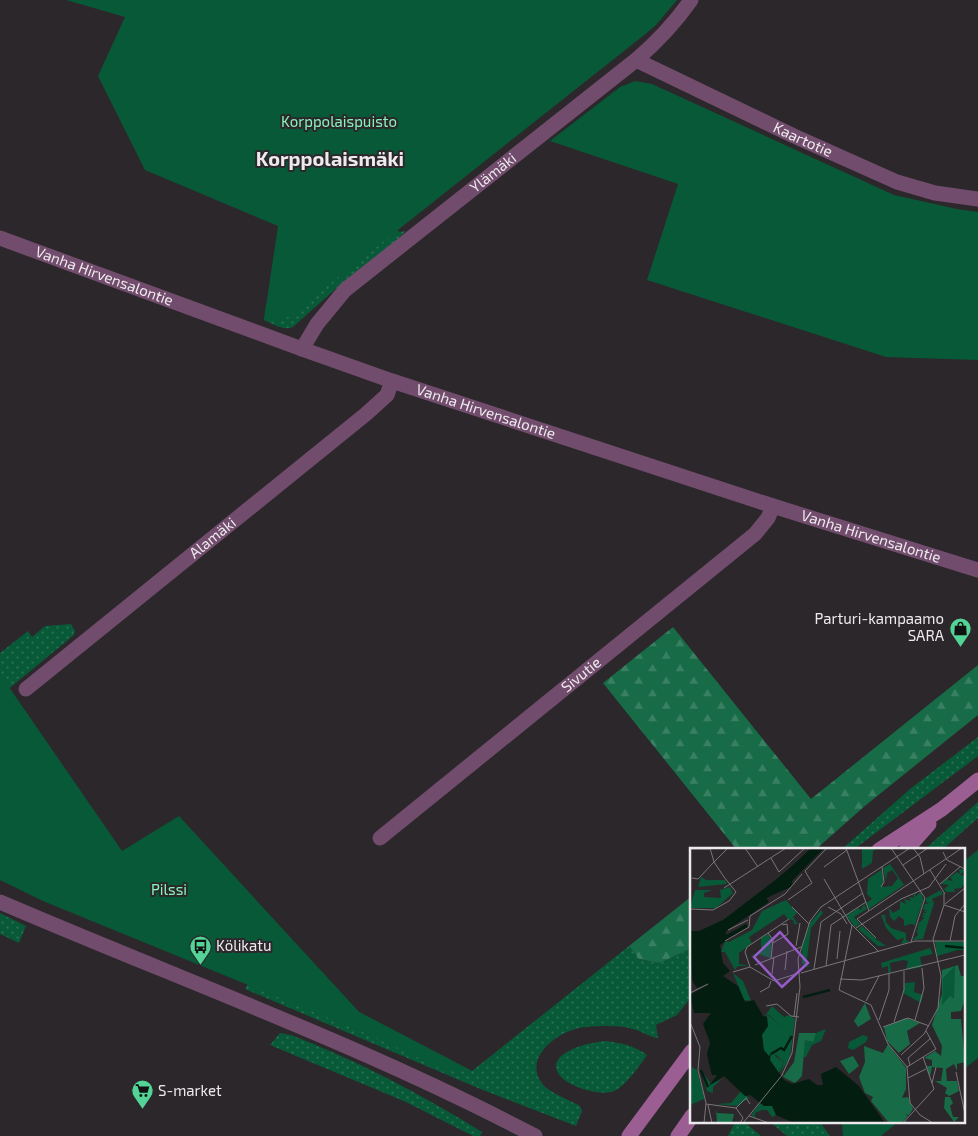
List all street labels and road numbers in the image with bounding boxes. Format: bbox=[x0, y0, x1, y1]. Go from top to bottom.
street label: Kaartotie bbox=[771, 117, 836, 160]
street label: Ylämäki bbox=[466, 148, 519, 196]
street label: Vanha Hirvensalontie bbox=[33, 242, 176, 309]
street label: Vanha Hirvensalontie bbox=[414, 380, 558, 442]
street label: Vanha Hirvensalontie bbox=[799, 505, 944, 566]
street label: Alamäki bbox=[185, 513, 239, 562]
street label: Sivutie bbox=[557, 653, 604, 696]

